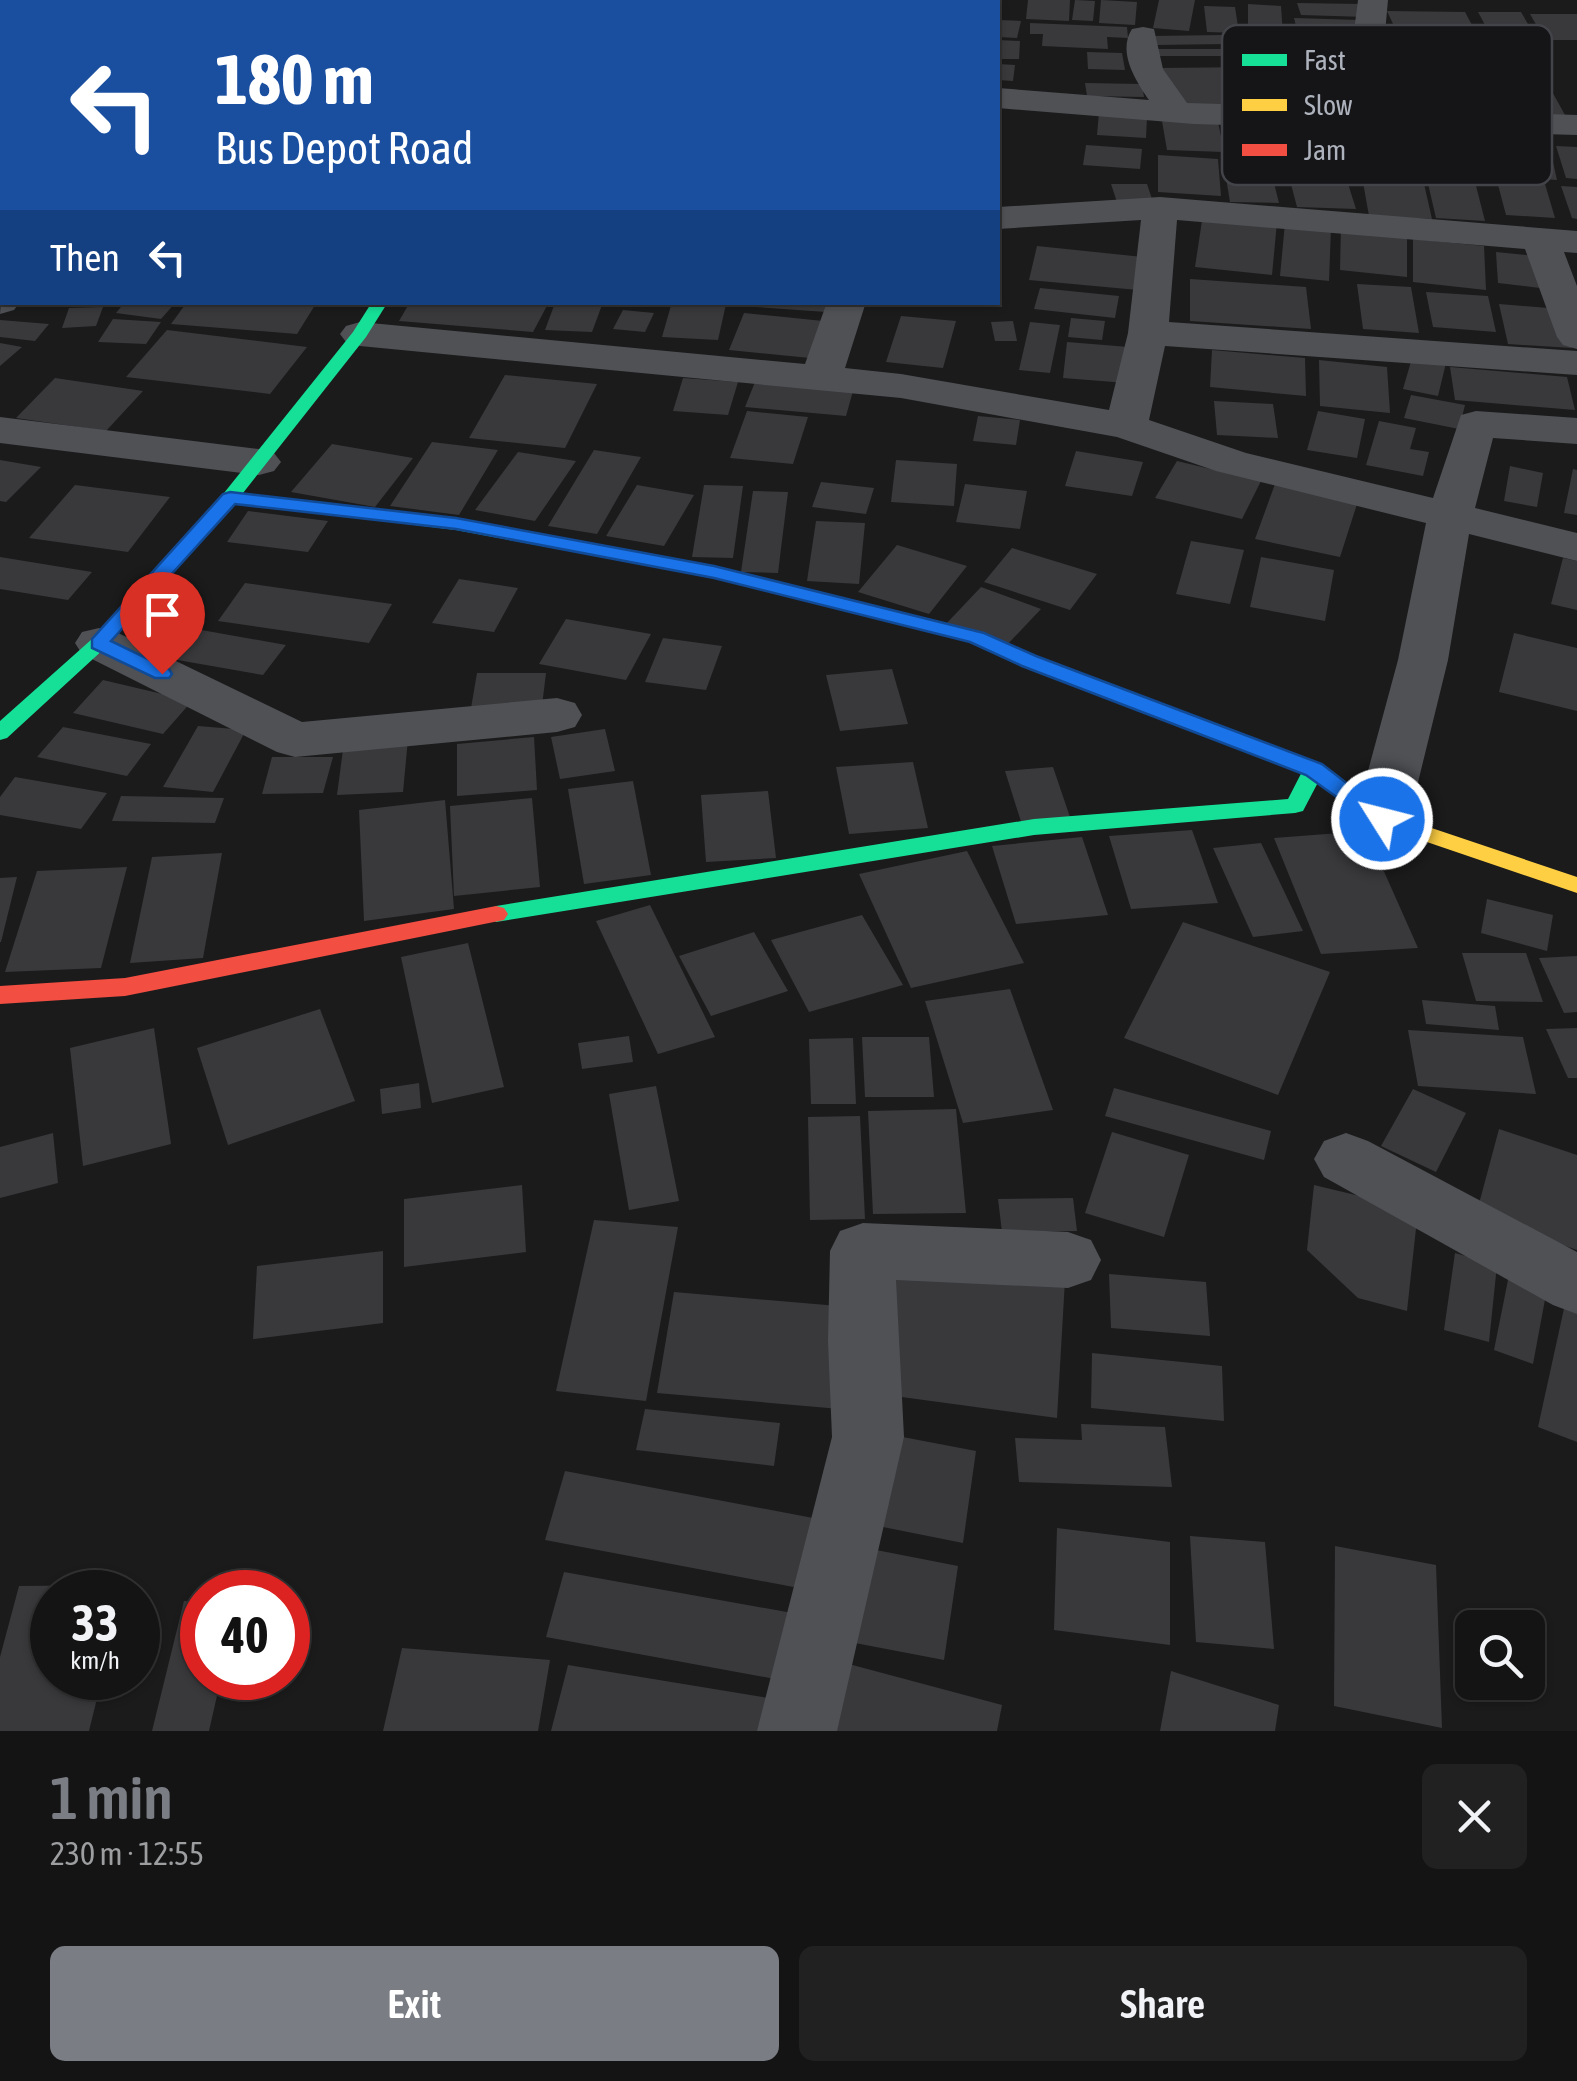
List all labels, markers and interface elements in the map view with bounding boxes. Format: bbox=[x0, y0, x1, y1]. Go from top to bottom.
legend bbox=[1222, 25, 1552, 185]
text: 180 m bbox=[215, 39, 374, 119]
icon: left bbox=[50, 40, 180, 170]
text: Fast bbox=[1304, 44, 1346, 76]
text: Slow bbox=[1304, 89, 1353, 121]
text: Bus Depot Road bbox=[215, 122, 473, 174]
text: Jam bbox=[1304, 134, 1346, 166]
icon: left bbox=[140, 230, 195, 285]
text: Then bbox=[50, 236, 120, 279]
pin bbox=[120, 572, 205, 675]
icon: arrive bbox=[135, 587, 190, 642]
position arrow bbox=[1330, 767, 1434, 871]
speed limit sign: 40 bbox=[180, 1570, 310, 1700]
text: 33 bbox=[71, 1594, 118, 1652]
map controls bbox=[1455, 1610, 1545, 1700]
button: search bbox=[1455, 1610, 1545, 1700]
text: km/h bbox=[70, 1646, 120, 1674]
text: 1 min bbox=[50, 1763, 173, 1832]
button: close bbox=[1422, 1764, 1527, 1869]
text: 230 m · 12:55 bbox=[50, 1835, 204, 1872]
button: Exit bbox=[50, 1946, 779, 2061]
button: Share bbox=[799, 1946, 1527, 2061]

